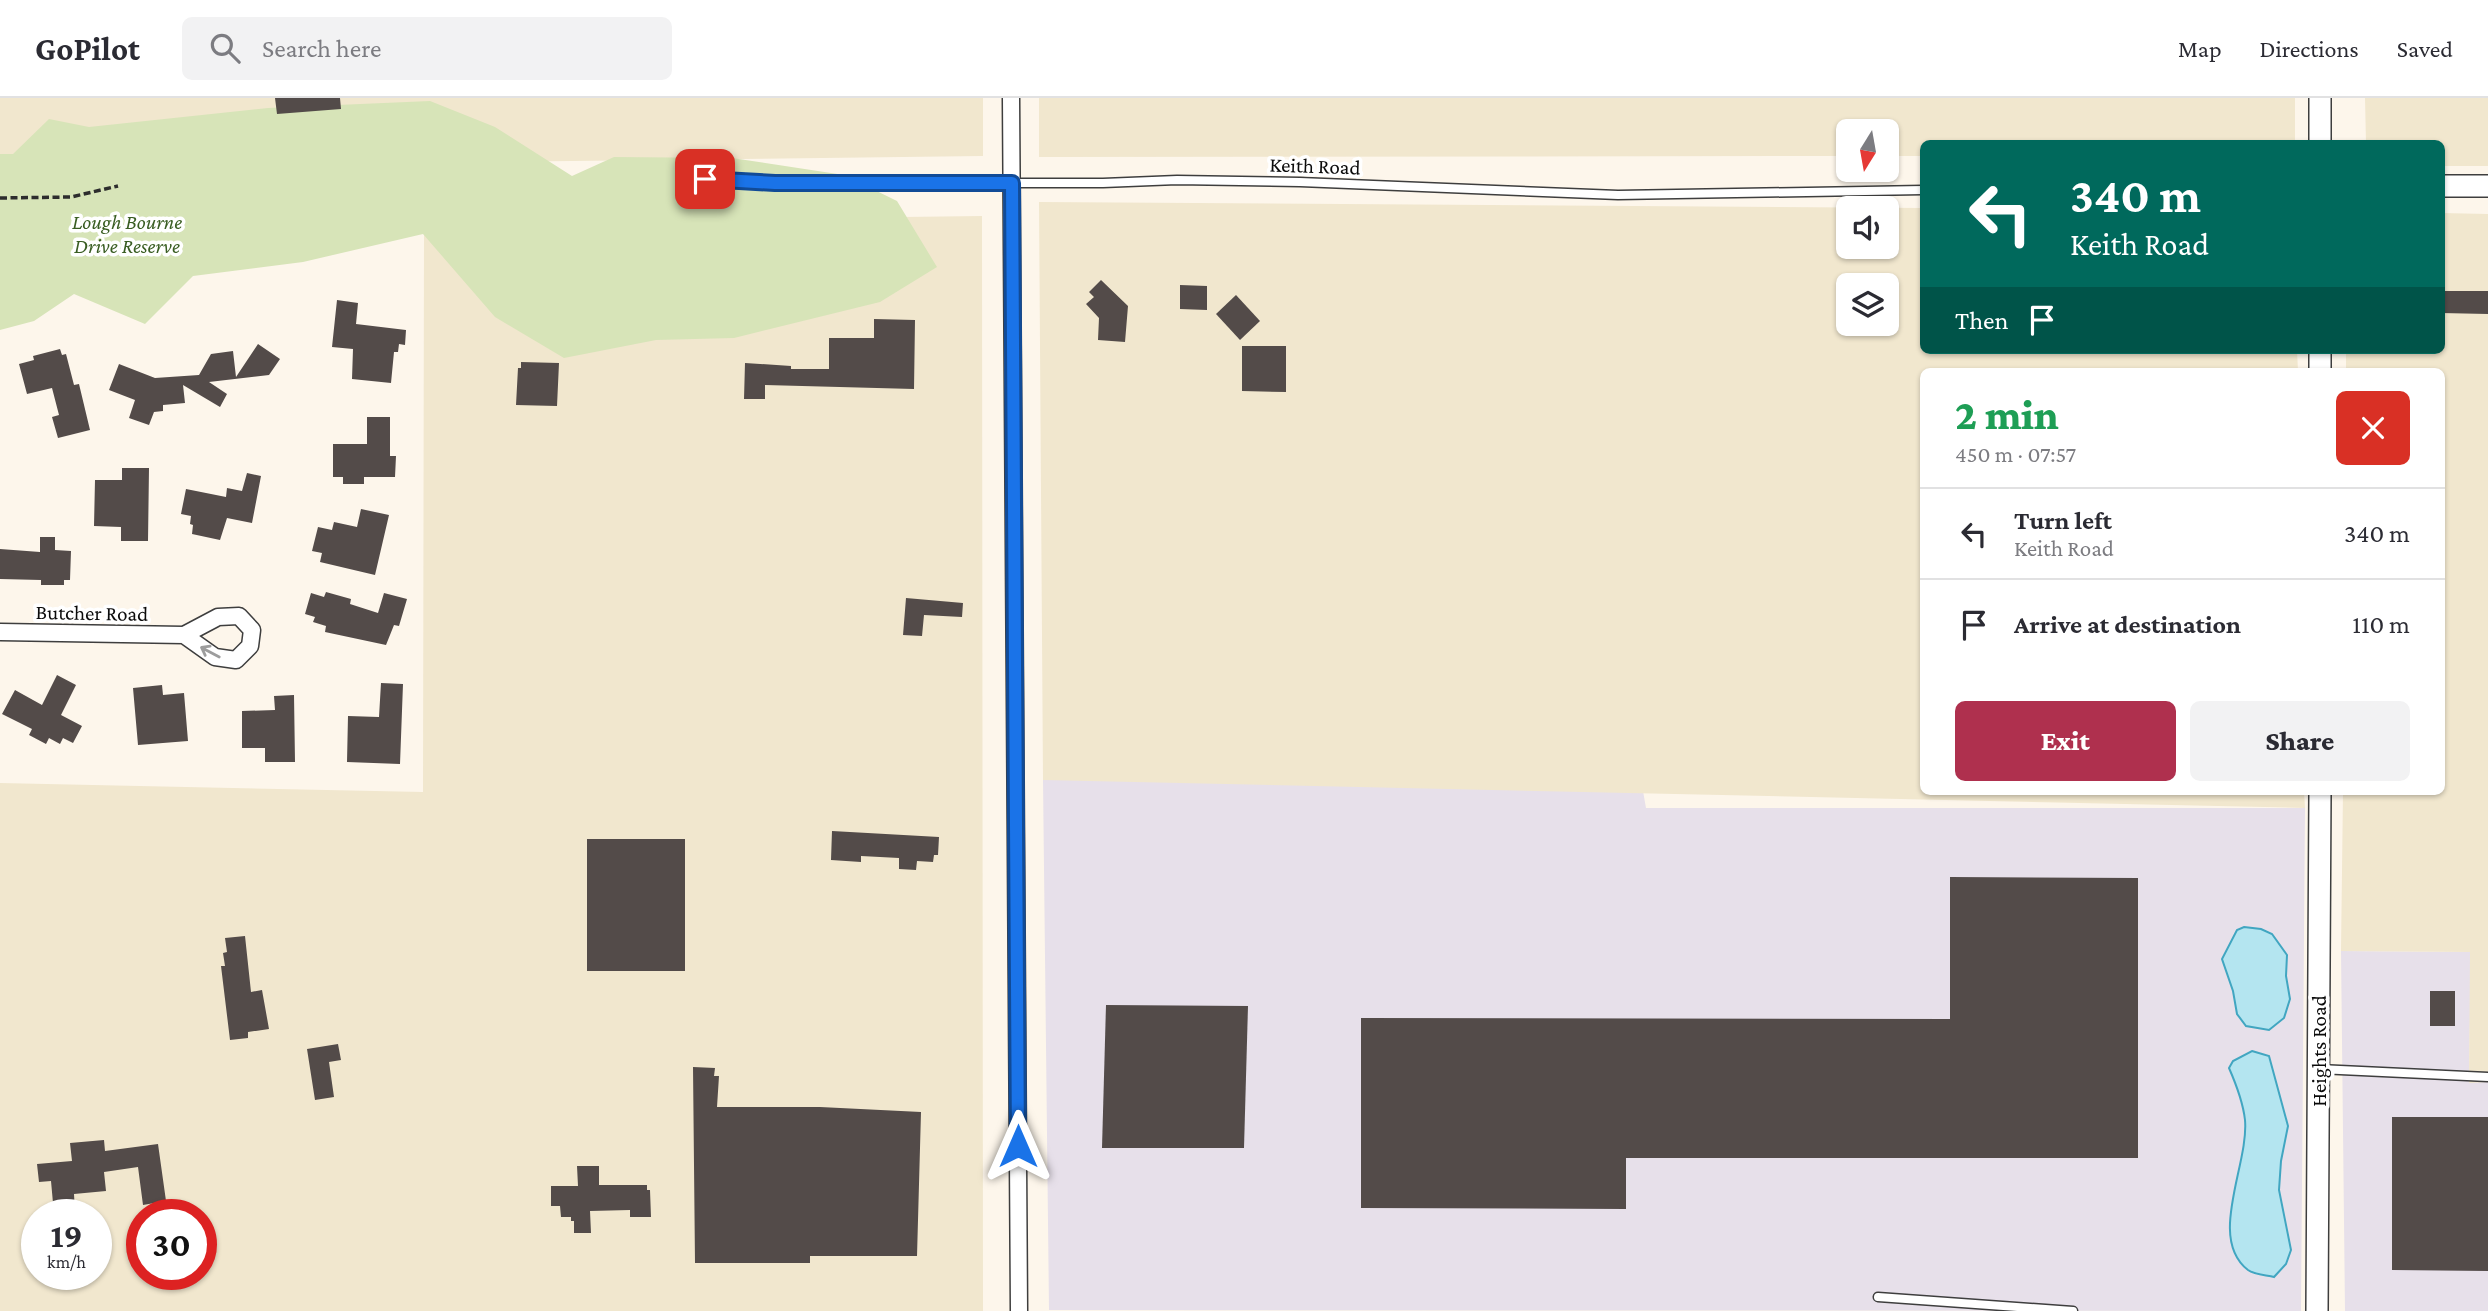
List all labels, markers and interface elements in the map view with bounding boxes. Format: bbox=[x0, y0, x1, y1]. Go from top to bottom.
search box bbox=[182, 17, 672, 80]
icon: search bbox=[206, 29, 244, 67]
text: GoPilot bbox=[35, 30, 140, 67]
text: Search here bbox=[262, 34, 381, 63]
text: Map bbox=[2178, 35, 2222, 62]
text: Directions bbox=[2260, 35, 2359, 62]
text: Saved bbox=[2397, 35, 2453, 62]
north arrow bbox=[1836, 119, 1899, 182]
map controls bbox=[1836, 119, 1899, 336]
pin bbox=[675, 149, 735, 209]
street label: Keith Road bbox=[1269, 152, 1361, 180]
icon: arrive bbox=[686, 160, 724, 198]
icon: left bbox=[1955, 168, 2046, 259]
text: 340 m bbox=[2070, 168, 2201, 223]
button: sound bbox=[1836, 196, 1899, 259]
park label: Lough Bourne Drive Reserve bbox=[72, 210, 182, 258]
text: Keith Road bbox=[2070, 226, 2209, 262]
button: layers bbox=[1836, 273, 1899, 336]
icon: arrive bbox=[2023, 301, 2061, 339]
text: Then bbox=[1955, 306, 2009, 335]
text: 2 min bbox=[1955, 391, 2059, 438]
button: close bbox=[2336, 391, 2410, 465]
text: 450 m · 07:57 bbox=[1955, 441, 2076, 467]
text: Turn left bbox=[2014, 506, 2112, 535]
icon: left bbox=[1955, 515, 1993, 553]
text: 340 m bbox=[2344, 519, 2410, 548]
text: Keith Road bbox=[2014, 535, 2114, 561]
street label: Butcher Road bbox=[36, 600, 148, 626]
icon: arrive bbox=[1955, 606, 1993, 644]
text: Arrive at destination bbox=[2014, 610, 2241, 639]
text: 110 m bbox=[2352, 610, 2410, 639]
one-way arrow bbox=[201, 645, 221, 659]
button: Exit bbox=[1955, 701, 2176, 781]
button: Share bbox=[2190, 701, 2410, 781]
street label: Heights Road bbox=[2307, 995, 2331, 1107]
position arrow bbox=[981, 1109, 1055, 1183]
speed limit sign: 30 bbox=[126, 1199, 217, 1290]
text: 19 bbox=[50, 1216, 83, 1255]
text: km/h bbox=[47, 1252, 86, 1272]

